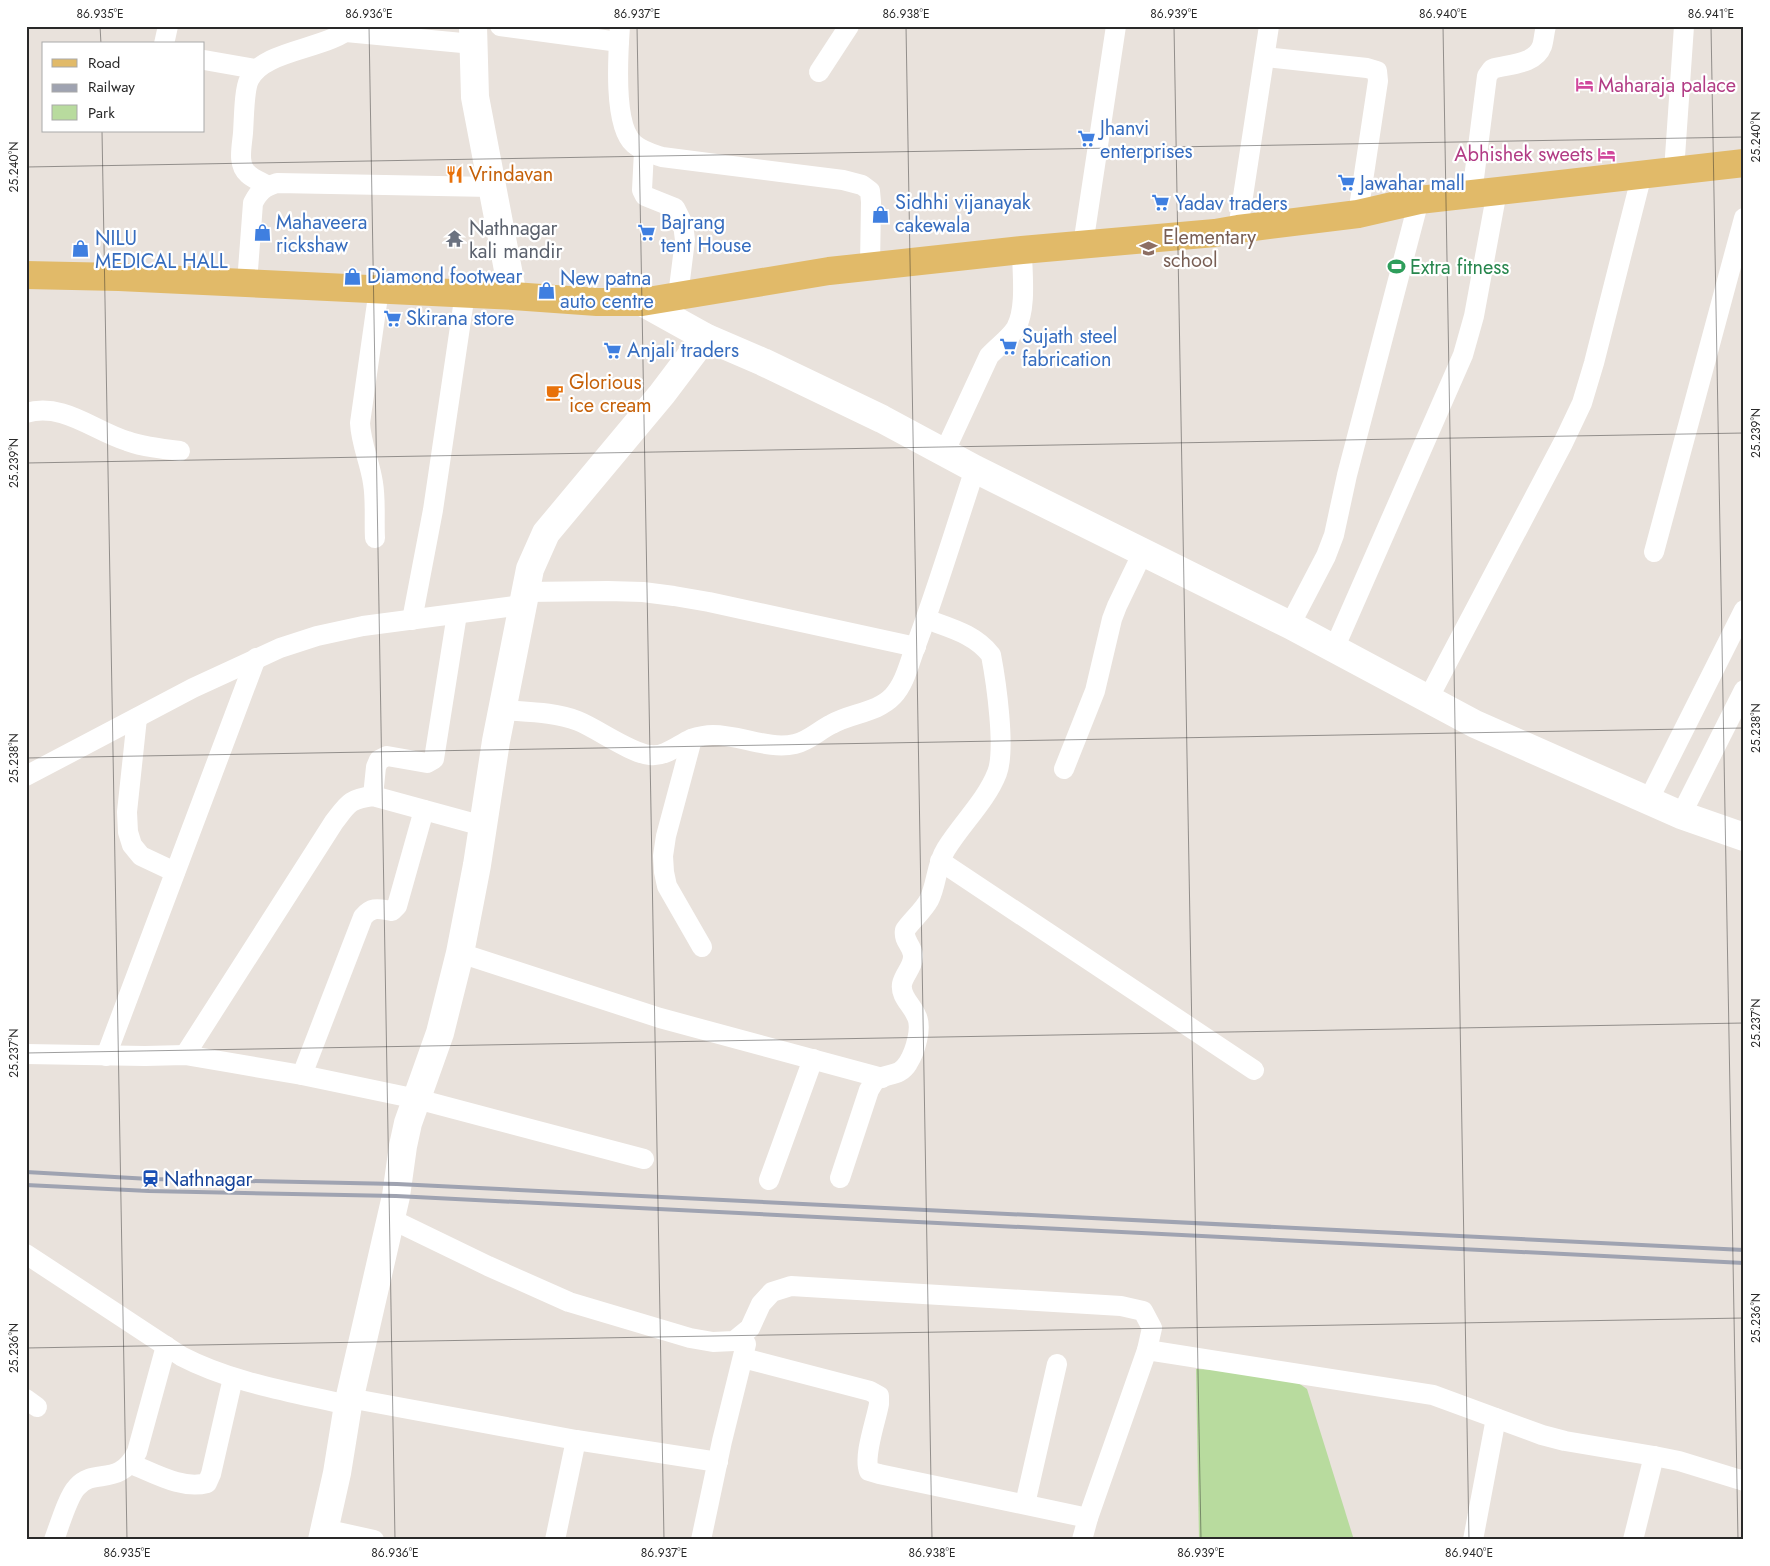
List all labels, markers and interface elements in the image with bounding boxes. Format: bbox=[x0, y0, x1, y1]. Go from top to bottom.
text: 86.935°E bbox=[76, 5, 124, 23]
text: 86.936°E bbox=[345, 5, 393, 23]
text: 86.937°E bbox=[614, 5, 660, 23]
text: 86.938°E bbox=[882, 5, 930, 23]
text: 86.939°E bbox=[1150, 5, 1198, 23]
text: 86.940°E bbox=[1419, 5, 1467, 23]
text: 86.941°E bbox=[1688, 5, 1734, 23]
legend bbox=[42, 42, 205, 132]
text: Road bbox=[88, 52, 120, 74]
place label: Maharaja palace bbox=[1598, 71, 1736, 100]
hotel icon: Maharaja palace bbox=[1574, 75, 1594, 95]
text: Railway bbox=[88, 76, 135, 98]
text: Park bbox=[88, 102, 115, 124]
text: 25.240°N bbox=[1747, 112, 1765, 162]
place label: Jhanvi enterprises bbox=[1097, 114, 1193, 166]
supermarket icon: Jhanvi enterprises bbox=[1076, 129, 1096, 149]
place label: Abhishek sweets bbox=[1454, 140, 1593, 169]
text: 25.240°N bbox=[5, 142, 23, 192]
hotel icon: Abhishek sweets bbox=[1597, 144, 1617, 164]
place label: Vrindavan bbox=[469, 160, 553, 189]
restaurant icon: Vrindavan bbox=[445, 164, 465, 184]
place label: Jawahar mall bbox=[1357, 169, 1465, 198]
supermarket icon: Jawahar mall bbox=[1336, 173, 1356, 193]
place label: Sidhhi vijanayak cakewala bbox=[895, 188, 1031, 240]
place label: Yadav traders bbox=[1175, 189, 1287, 218]
supermarket icon: Yadav traders bbox=[1151, 193, 1171, 213]
shop icon: Sidhhi vijanayak cakewala bbox=[871, 204, 891, 224]
place label: Mahaveera rickshaw bbox=[276, 208, 367, 260]
place label: Bajrang tent House bbox=[661, 208, 751, 260]
place label: Nathnagar kali mandir bbox=[469, 214, 563, 266]
shop icon: Mahaveera rickshaw bbox=[252, 223, 272, 243]
supermarket icon: Bajrang tent House bbox=[637, 223, 657, 243]
place label: Elementary school bbox=[1163, 223, 1256, 275]
place label: NILU MEDICAL HALL bbox=[95, 224, 228, 276]
temple icon: Nathnagar kali mandir bbox=[445, 229, 465, 249]
school or university icon: Elementary school bbox=[1139, 238, 1159, 258]
shop icon: NILU MEDICAL HALL bbox=[71, 239, 91, 259]
place label: Extra fitness bbox=[1410, 253, 1509, 282]
sports icon: Extra fitness bbox=[1386, 257, 1406, 277]
place label: Diamond footwear bbox=[367, 262, 522, 291]
place label: New patna auto centre bbox=[560, 264, 654, 316]
shop icon: Diamond footwear bbox=[343, 266, 363, 286]
shop icon: New patna auto centre bbox=[536, 280, 556, 300]
place label: Skirana store bbox=[406, 304, 514, 333]
supermarket icon: Skirana store bbox=[382, 308, 402, 328]
place label: Sujath steel fabrication bbox=[1022, 322, 1117, 374]
place label: Anjali traders bbox=[627, 336, 739, 365]
supermarket icon: Sujath steel fabrication bbox=[998, 337, 1018, 357]
supermarket icon: Anjali traders bbox=[603, 340, 623, 360]
place label: Glorious ice cream bbox=[569, 368, 652, 420]
cafe icon: Glorious ice cream bbox=[545, 383, 565, 403]
text: 25.239°N bbox=[1747, 408, 1765, 458]
text: 25.239°N bbox=[5, 438, 23, 488]
text: 25.238°N bbox=[1747, 703, 1765, 753]
text: 25.238°N bbox=[5, 733, 23, 783]
text: 25.237°N bbox=[1747, 998, 1765, 1048]
text: 25.237°N bbox=[5, 1028, 23, 1078]
place label: Nathnagar bbox=[164, 1165, 253, 1194]
station icon: Nathnagar bbox=[140, 1169, 160, 1189]
text: 25.236°N bbox=[1747, 1293, 1765, 1343]
text: 25.236°N bbox=[5, 1323, 23, 1373]
text: 86.935°E bbox=[103, 1544, 151, 1562]
text: 86.936°E bbox=[371, 1544, 419, 1562]
text: 86.937°E bbox=[641, 1544, 687, 1562]
text: 86.938°E bbox=[908, 1544, 956, 1562]
text: 86.939°E bbox=[1177, 1544, 1225, 1562]
text: 86.940°E bbox=[1445, 1544, 1493, 1562]

